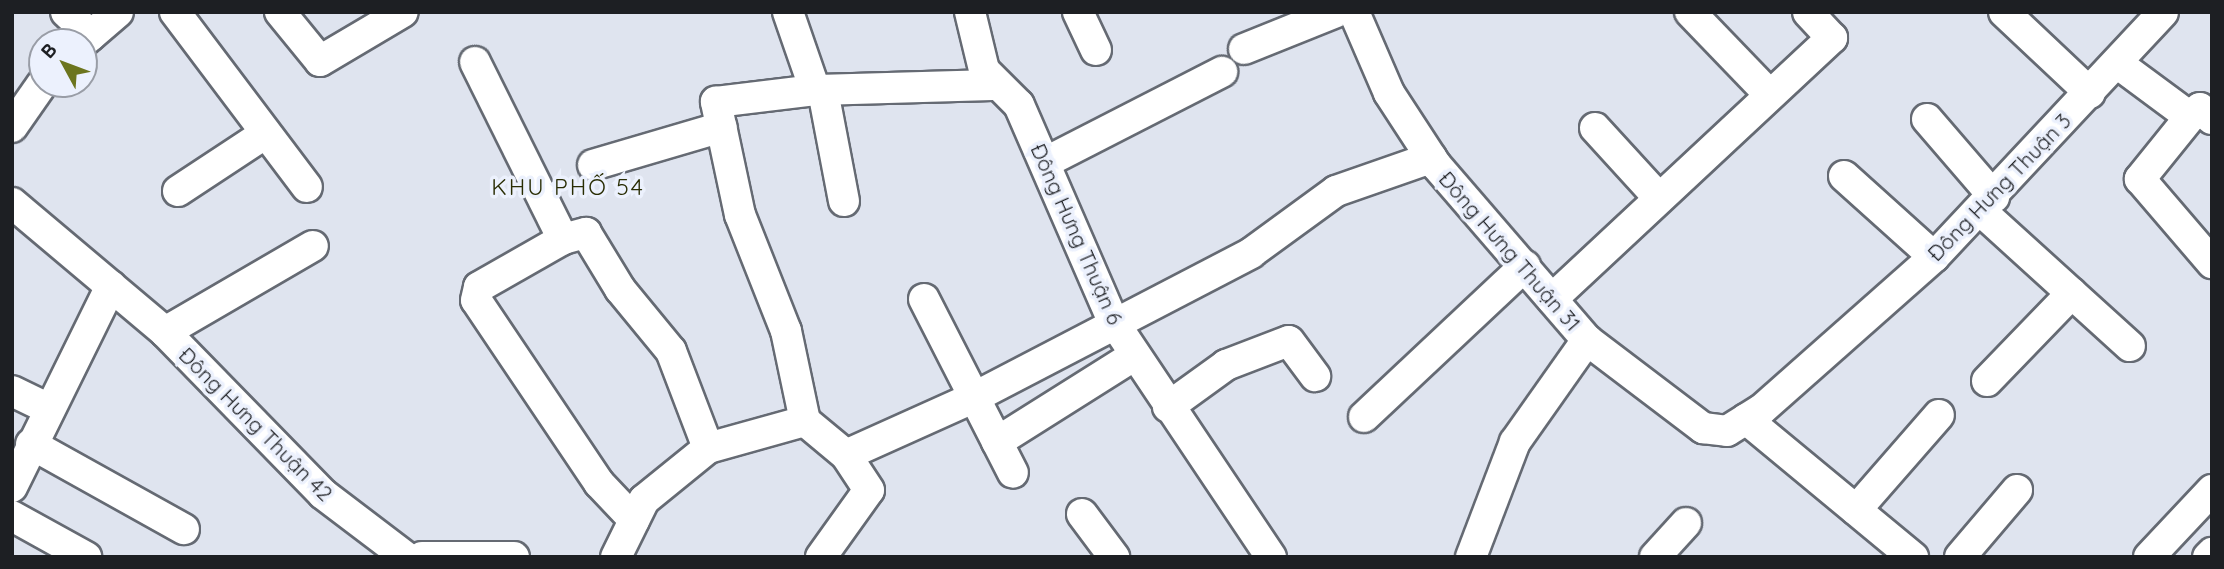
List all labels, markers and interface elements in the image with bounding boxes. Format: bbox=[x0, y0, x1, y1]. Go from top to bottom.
north arrow bbox=[28, 28, 98, 98]
text: B bbox=[36, 38, 62, 63]
street label: Đông Hưng Thuận 3 bbox=[1922, 108, 2076, 266]
street label: Đông Hưng Thuận 6 bbox=[1026, 140, 1128, 328]
street label: Đông Hưng Thuận 31 bbox=[1434, 166, 1586, 336]
district label: KHU PHỐ 54 bbox=[492, 173, 644, 201]
street label: Đông Hưng Thuận 42 bbox=[174, 342, 338, 506]

